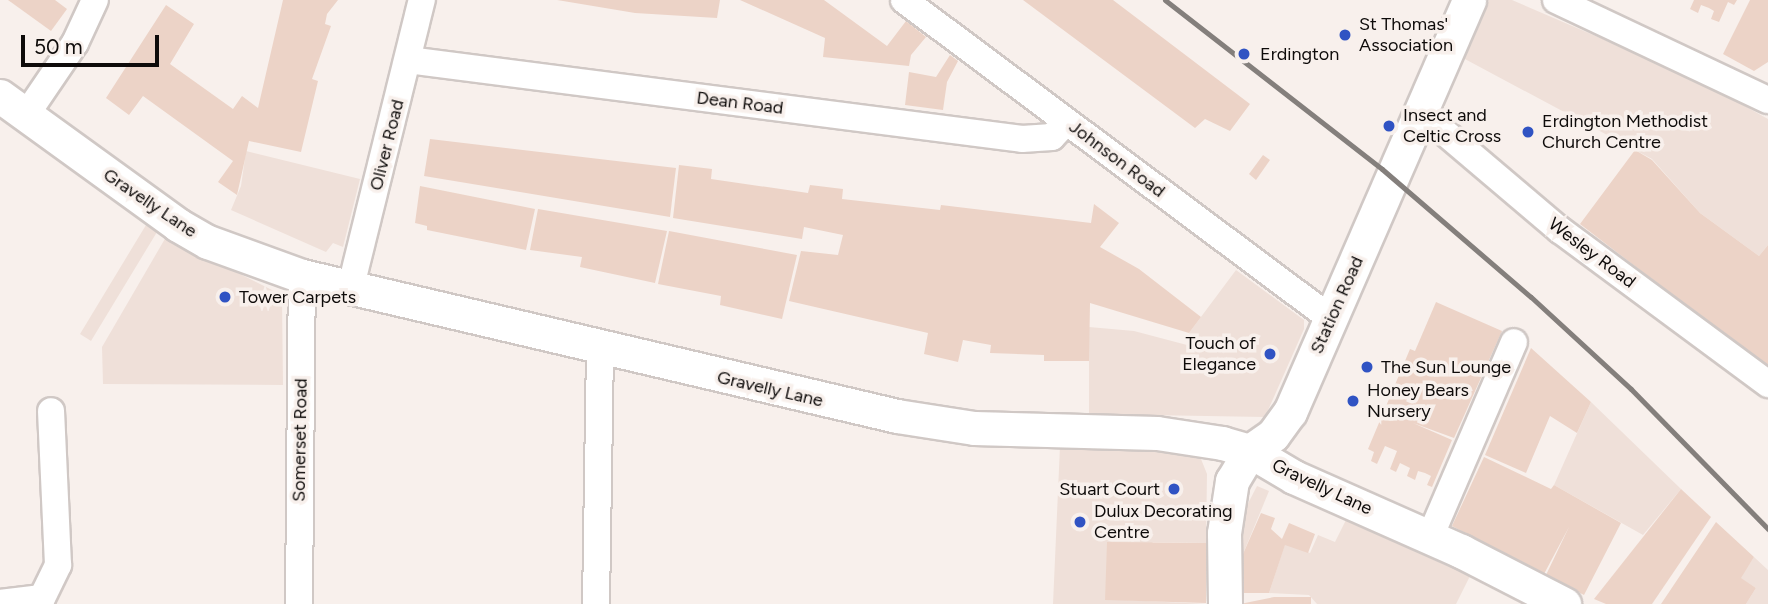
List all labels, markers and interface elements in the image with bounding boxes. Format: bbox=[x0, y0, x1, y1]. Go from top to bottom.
place label: St Thomas' Association bbox=[1359, 14, 1453, 56]
scale bar bbox=[24, 21, 163, 65]
marker: St Thomas' Association bbox=[1337, 27, 1353, 43]
text: 50 m bbox=[34, 34, 83, 59]
place label: Erdington bbox=[1260, 43, 1339, 65]
marker: Erdington bbox=[1234, 44, 1254, 64]
street label: Dean Road bbox=[695, 87, 785, 119]
street label: Oliver Road bbox=[365, 97, 409, 193]
place label: Insect and Celtic Cross bbox=[1403, 105, 1501, 148]
place label: Erdington Methodist Church Centre bbox=[1542, 111, 1708, 154]
street label: Johnson Road bbox=[1065, 116, 1169, 202]
marker: Insect and Celtic Cross bbox=[1381, 118, 1397, 134]
marker: Erdington Methodist Church Centre bbox=[1520, 124, 1536, 140]
street label: Gravelly Lane bbox=[99, 164, 201, 242]
street label: Wesley Road bbox=[1544, 213, 1640, 293]
street label: Station Road bbox=[1306, 253, 1368, 357]
place label: Tower Carpets bbox=[239, 286, 356, 308]
marker: Tower Carpets bbox=[217, 289, 233, 305]
place label: Touch of Elegance bbox=[1182, 333, 1256, 376]
marker: Touch of Elegance bbox=[1262, 346, 1278, 362]
place label: The Sun Lounge bbox=[1381, 356, 1511, 378]
marker: The Sun Lounge bbox=[1359, 359, 1375, 375]
street label: Gravelly Lane bbox=[715, 366, 825, 412]
street label: Somerset Road bbox=[288, 378, 312, 502]
place label: Honey Bears Nursery bbox=[1367, 380, 1469, 422]
marker: Honey Bears Nursery bbox=[1345, 393, 1361, 409]
street label: Gravelly Lane bbox=[1268, 454, 1376, 520]
place label: Stuart Court bbox=[1059, 478, 1160, 500]
marker: Stuart Court bbox=[1166, 481, 1182, 497]
place label: Dulux Decorating Centre bbox=[1094, 501, 1233, 544]
marker: Dulux Decorating Centre bbox=[1072, 514, 1088, 530]

